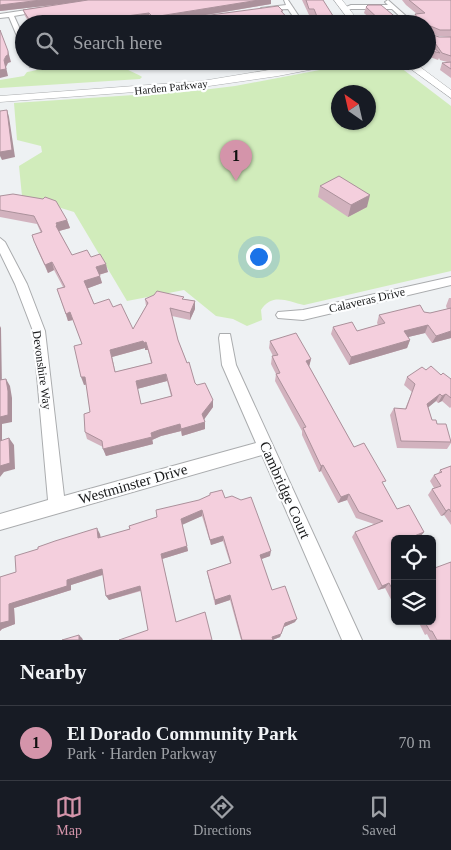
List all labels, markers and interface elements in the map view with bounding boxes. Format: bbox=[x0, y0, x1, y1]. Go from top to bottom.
search box bbox=[15, 15, 436, 70]
icon: search bbox=[33, 29, 61, 57]
text: Search here bbox=[73, 32, 162, 53]
street label: Harden Parkway bbox=[134, 77, 209, 97]
north arrow bbox=[331, 85, 376, 130]
pin: 1 bbox=[220, 140, 252, 181]
your location bbox=[246, 244, 272, 270]
street label: Calaveras Drive bbox=[328, 284, 406, 316]
street label: Devonshire Way bbox=[30, 330, 54, 410]
street label: Cambridge Court bbox=[256, 439, 314, 542]
street label: Westminster Drive bbox=[77, 461, 190, 507]
map controls bbox=[391, 535, 436, 625]
button: locate bbox=[391, 535, 436, 580]
button: layers bbox=[391, 580, 436, 625]
text: Nearby bbox=[20, 660, 87, 684]
text: El Dorado Community Park bbox=[67, 723, 298, 744]
text: 1 bbox=[32, 734, 40, 751]
text: 70 m bbox=[399, 734, 431, 751]
text: Park · Harden Parkway bbox=[67, 745, 217, 762]
tab: Map bbox=[55, 793, 83, 839]
tab: Directions bbox=[193, 793, 252, 839]
tab: Saved bbox=[362, 793, 396, 839]

